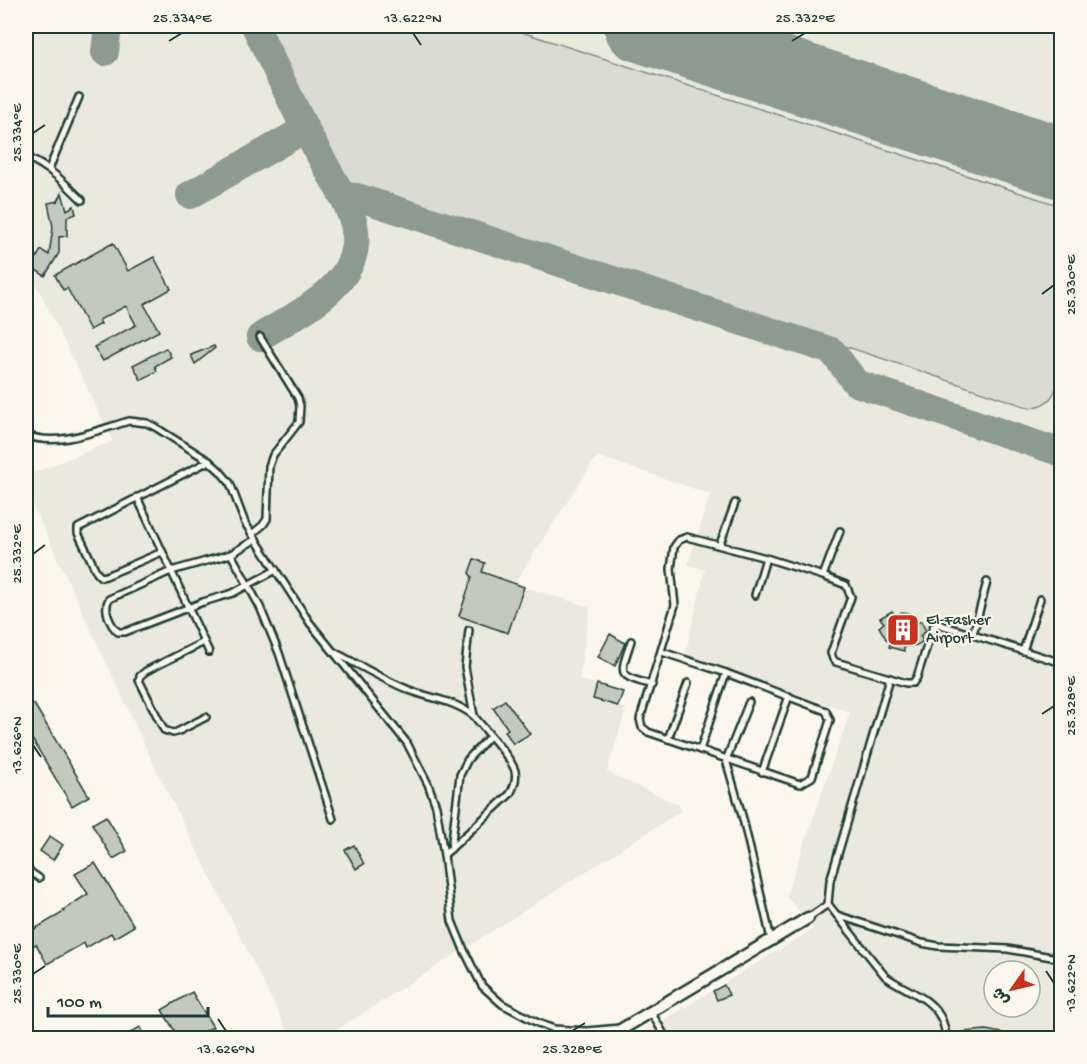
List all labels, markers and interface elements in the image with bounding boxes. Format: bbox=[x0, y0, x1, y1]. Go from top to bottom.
text: 25.334°E bbox=[153, 10, 212, 28]
text: 13.622°N bbox=[383, 10, 442, 28]
text: 25.332°E bbox=[776, 10, 835, 28]
text: 25.334°E bbox=[9, 103, 27, 162]
text: 25.330°E bbox=[1063, 254, 1081, 315]
text: 25.332°E bbox=[9, 524, 27, 583]
building icon: El-Fasher Airport bbox=[885, 612, 921, 648]
place label: El-Fasher Airport bbox=[926, 612, 991, 649]
text: 25.328°E bbox=[1063, 676, 1081, 736]
text: 13.626°N bbox=[9, 716, 27, 775]
text: 25.330°E bbox=[9, 943, 27, 1004]
text: 13.622°N bbox=[1063, 954, 1081, 1013]
north arrow bbox=[982, 959, 1042, 1019]
scale bar bbox=[48, 980, 208, 1018]
text: ش bbox=[990, 983, 1015, 1008]
text: 100 m bbox=[56, 993, 102, 1014]
text: 13.626°N bbox=[196, 1041, 255, 1059]
text: 25.328°E bbox=[542, 1041, 602, 1059]

